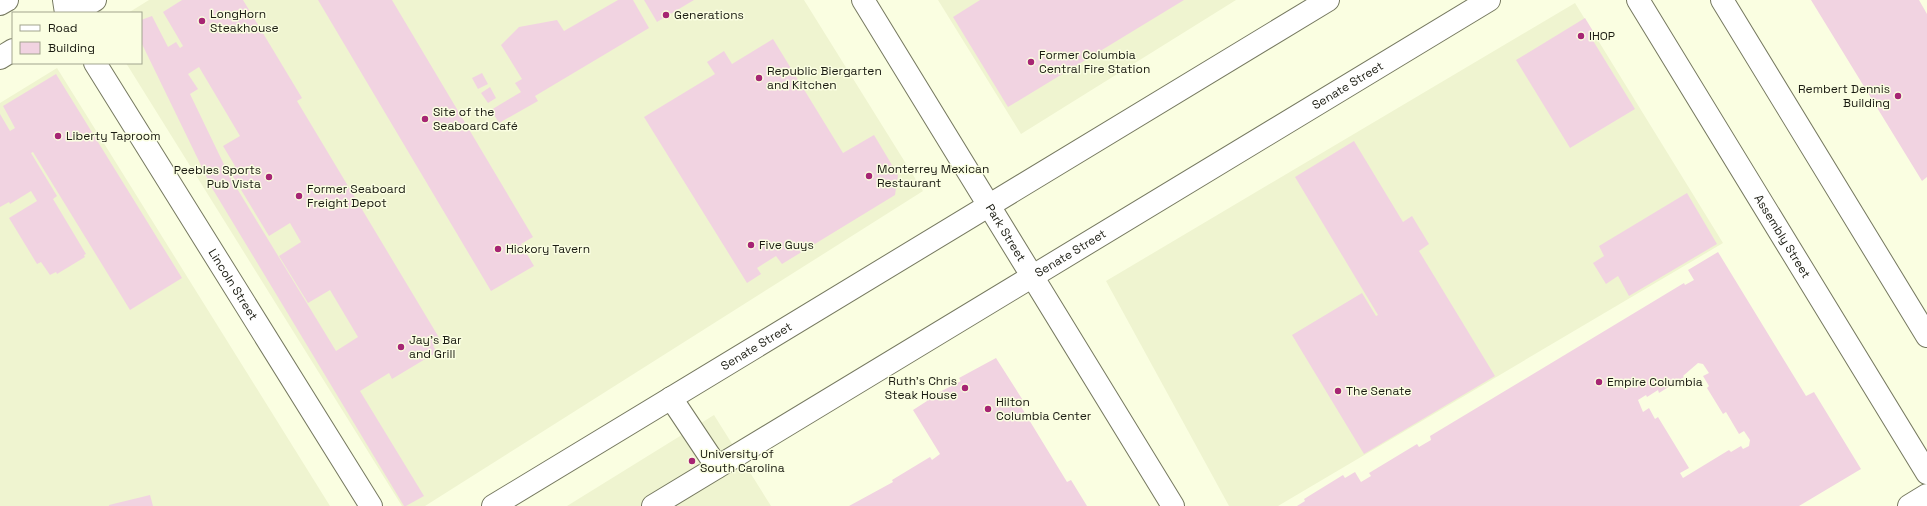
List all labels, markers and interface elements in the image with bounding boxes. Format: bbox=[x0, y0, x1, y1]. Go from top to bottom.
place label: LongHorn Steakhouse bbox=[210, 6, 279, 36]
place label: Generations bbox=[674, 7, 744, 23]
marker: Generations bbox=[661, 10, 671, 20]
legend bbox=[12, 12, 142, 64]
marker: LongHorn Steakhouse bbox=[197, 16, 207, 26]
text: Road bbox=[48, 20, 77, 36]
place label: IHOP bbox=[1589, 28, 1615, 44]
marker: IHOP bbox=[1576, 31, 1586, 41]
text: Building bbox=[48, 40, 95, 56]
place label: Former Columbia Central Fire Station bbox=[1039, 47, 1150, 77]
marker: Former Columbia Central Fire Station bbox=[1026, 57, 1036, 67]
street label: Senate Street bbox=[1309, 58, 1386, 113]
place label: Republic Biergarten and Kitchen bbox=[767, 63, 882, 93]
marker: Republic Biergarten and Kitchen bbox=[754, 73, 764, 83]
place label: Rembert Dennis Building bbox=[1798, 81, 1890, 111]
marker: Rembert Dennis Building bbox=[1893, 91, 1903, 101]
place label: Site of the Seaboard Café bbox=[433, 104, 518, 134]
marker: Site of the Seaboard Café bbox=[420, 114, 430, 124]
place label: Liberty Taproom bbox=[66, 128, 161, 144]
marker: Liberty Taproom bbox=[53, 131, 63, 141]
place label: Monterrey Mexican Restaurant bbox=[877, 161, 989, 191]
place label: Peebles Sports Pub Vista bbox=[174, 162, 261, 192]
marker: Monterrey Mexican Restaurant bbox=[864, 171, 874, 181]
marker: Peebles Sports Pub Vista bbox=[264, 172, 274, 182]
place label: Former Seaboard Freight Depot bbox=[307, 181, 406, 211]
marker: Former Seaboard Freight Depot bbox=[294, 191, 304, 201]
street label: Assembly Street bbox=[1751, 191, 1814, 281]
street label: Park Street bbox=[982, 201, 1029, 265]
street label: Senate Street bbox=[1032, 226, 1109, 281]
place label: Five Guys bbox=[759, 237, 814, 253]
marker: Five Guys bbox=[746, 240, 756, 250]
place label: Hickory Tavern bbox=[506, 241, 590, 257]
marker: Hickory Tavern bbox=[493, 244, 503, 254]
street label: Lincoln Street bbox=[205, 246, 261, 323]
street label: Senate Street bbox=[718, 319, 795, 374]
place label: Jay's Bar and Grill bbox=[409, 332, 462, 362]
marker: Jay's Bar and Grill bbox=[396, 342, 406, 352]
place label: Ruth's Chris Steak House bbox=[885, 373, 957, 403]
place label: Empire Columbia bbox=[1607, 374, 1703, 390]
marker: Empire Columbia bbox=[1594, 377, 1604, 387]
marker: Ruth's Chris Steak House bbox=[960, 383, 970, 393]
place label: The Senate bbox=[1346, 383, 1411, 399]
marker: The Senate bbox=[1333, 386, 1343, 396]
place label: Hilton Columbia Center bbox=[996, 394, 1092, 424]
marker: Hilton Columbia Center bbox=[983, 404, 993, 414]
place label: University of South Carolina bbox=[700, 446, 785, 476]
marker: University of South Carolina bbox=[687, 456, 697, 466]

